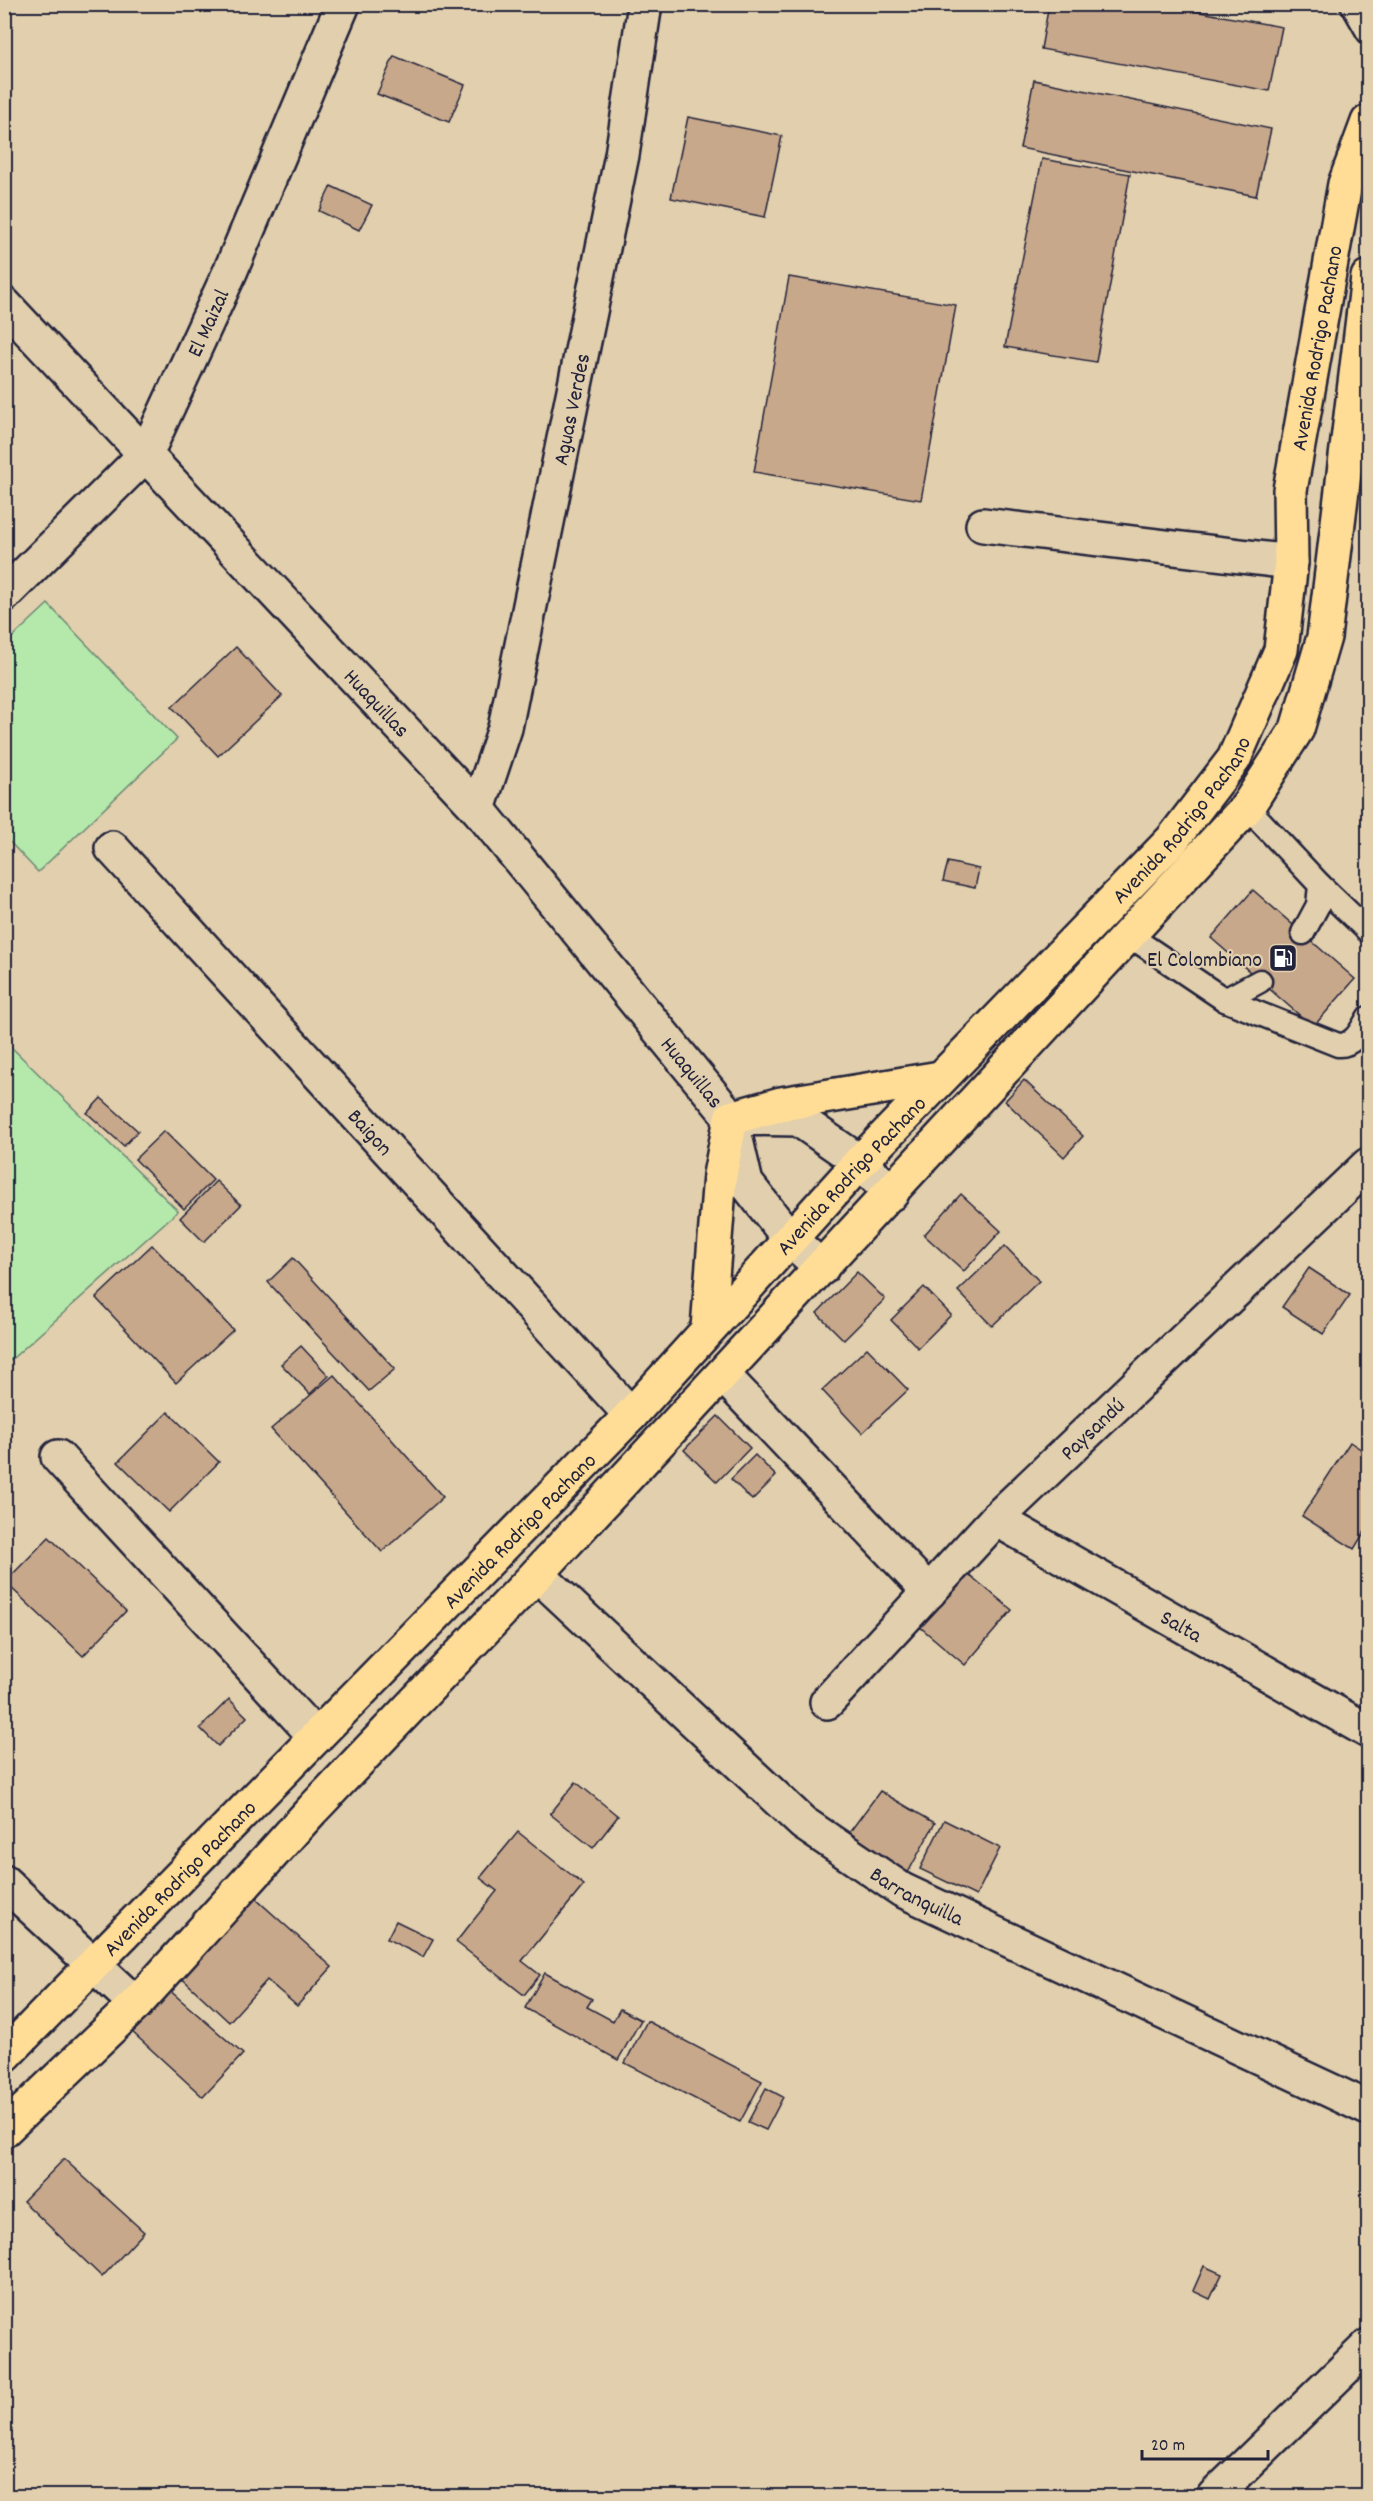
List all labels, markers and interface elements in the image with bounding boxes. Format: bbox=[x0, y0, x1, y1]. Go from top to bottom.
street label: Avenida Rodrigo Pachano bbox=[1285, 243, 1353, 453]
street label: El Maizal bbox=[181, 285, 239, 363]
street label: Aguas Verdes bbox=[547, 351, 600, 468]
street label: Huaquillas bbox=[335, 663, 415, 746]
street label: Avenida Rodrigo Pachano bbox=[1106, 733, 1261, 912]
fuel station icon: El Colombiano bbox=[1267, 942, 1299, 974]
place label: El Colombiano bbox=[1147, 946, 1262, 977]
street label: Huaquillas bbox=[652, 1031, 729, 1116]
street label: Avenida Rodrigo Pachano bbox=[771, 1090, 935, 1264]
street label: Baigon bbox=[339, 1103, 398, 1164]
street label: Paysandú bbox=[1055, 1392, 1133, 1469]
street label: Avenida Rodrigo Pachano bbox=[437, 1447, 605, 1617]
street label: Salta bbox=[1154, 1604, 1207, 1653]
street label: Avenida Rodrigo Pachano bbox=[98, 1795, 265, 1965]
street label: Barranquilla bbox=[863, 1861, 968, 1936]
scale bar bbox=[1142, 2423, 1268, 2461]
text: 20 m bbox=[1151, 2434, 1185, 2459]

